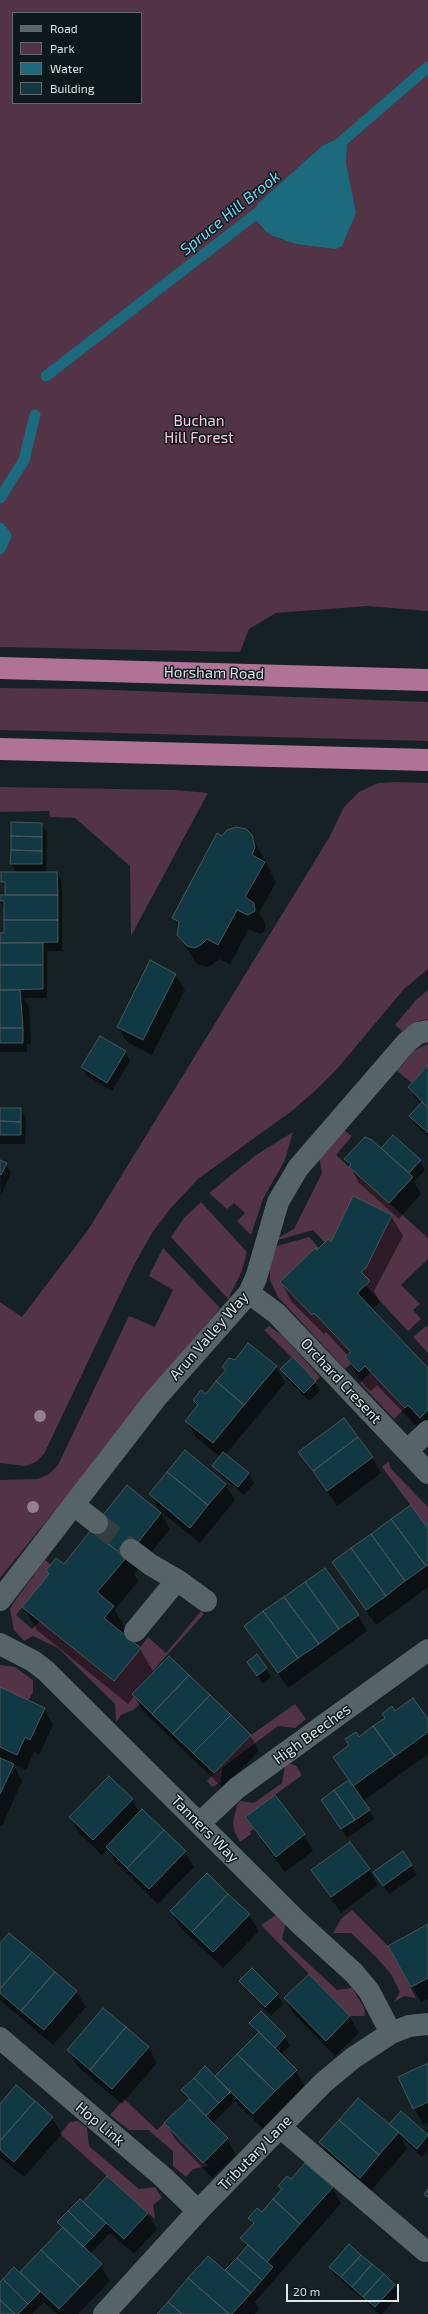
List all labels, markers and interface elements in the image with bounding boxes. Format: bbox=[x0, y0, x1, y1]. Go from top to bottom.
legend bbox=[12, 12, 142, 104]
text: Road bbox=[50, 21, 78, 35]
text: Park bbox=[50, 41, 75, 55]
text: Water bbox=[50, 61, 84, 75]
text: Building bbox=[50, 81, 94, 95]
water label: Spruce Hill Brook bbox=[176, 167, 284, 259]
park label: Buchan Hill Forest bbox=[164, 412, 234, 447]
street label: Horsham Road bbox=[164, 663, 264, 683]
street label: Arun Valley Way bbox=[166, 1288, 252, 1384]
street label: Orchard Cresent bbox=[297, 1334, 385, 1428]
street label: High Beeches bbox=[270, 1700, 354, 1768]
street label: Tanners Way bbox=[167, 1791, 243, 1867]
street label: Hop Link bbox=[72, 2098, 128, 2150]
street label: Tributary Lane bbox=[214, 2111, 296, 2195]
scale bar bbox=[288, 2276, 401, 2302]
text: 20 m bbox=[293, 2284, 320, 2298]

